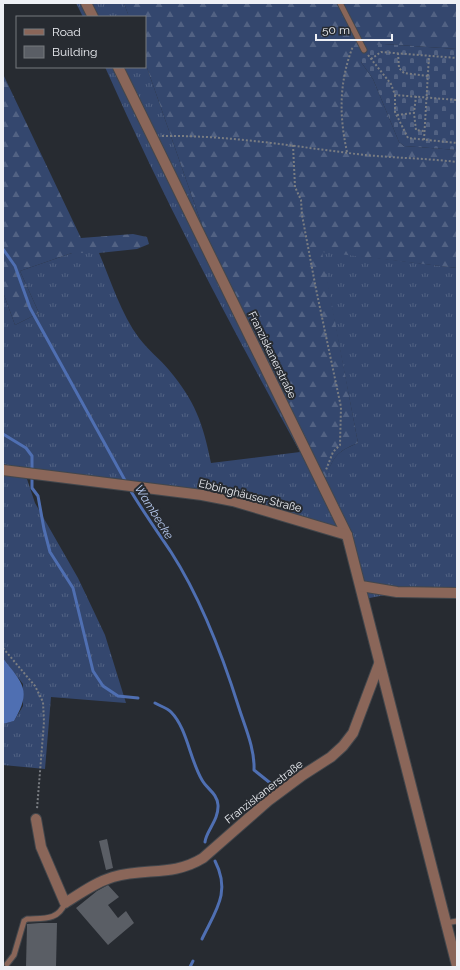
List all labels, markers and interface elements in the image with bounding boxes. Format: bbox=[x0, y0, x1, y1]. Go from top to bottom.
legend bbox=[16, 16, 146, 68]
scale bar bbox=[316, 16, 392, 42]
text: 50 m bbox=[322, 23, 350, 37]
text: Road bbox=[52, 25, 81, 39]
text: Building bbox=[52, 45, 98, 59]
street label: Franziskanerstraße bbox=[245, 309, 299, 401]
street label: Ebbinghäuser Straße bbox=[197, 477, 303, 515]
water label: Wambecke bbox=[132, 482, 177, 542]
street label: Franziskanerstraße bbox=[222, 757, 306, 826]

